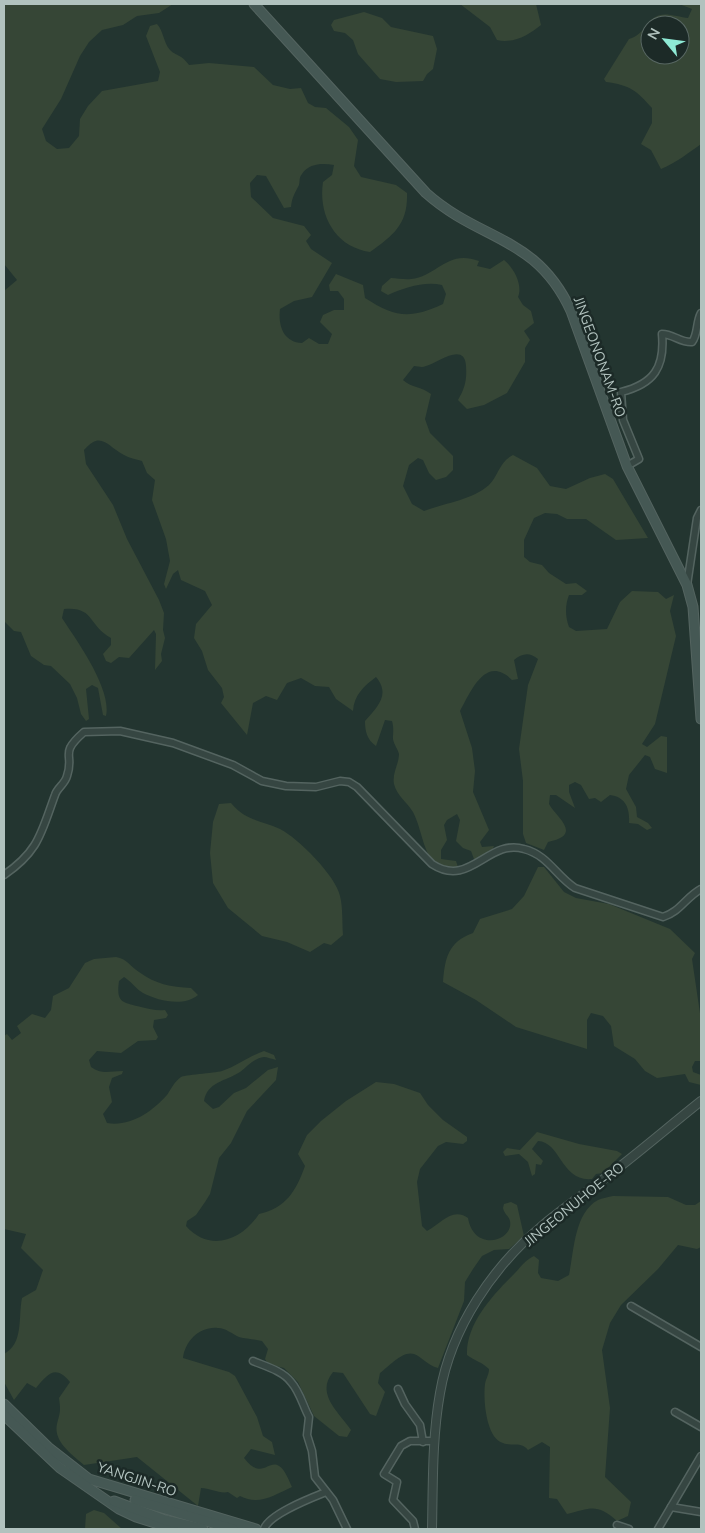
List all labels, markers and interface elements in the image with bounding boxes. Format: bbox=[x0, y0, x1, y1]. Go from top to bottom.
north arrow bbox=[640, 15, 690, 65]
text: N bbox=[643, 25, 665, 43]
street label: JINGEONONAM-RO bbox=[569, 293, 630, 420]
street label: JINGEONUHOE-RO bbox=[520, 1158, 628, 1251]
street label: YANGJIN-RO bbox=[94, 1457, 179, 1501]

